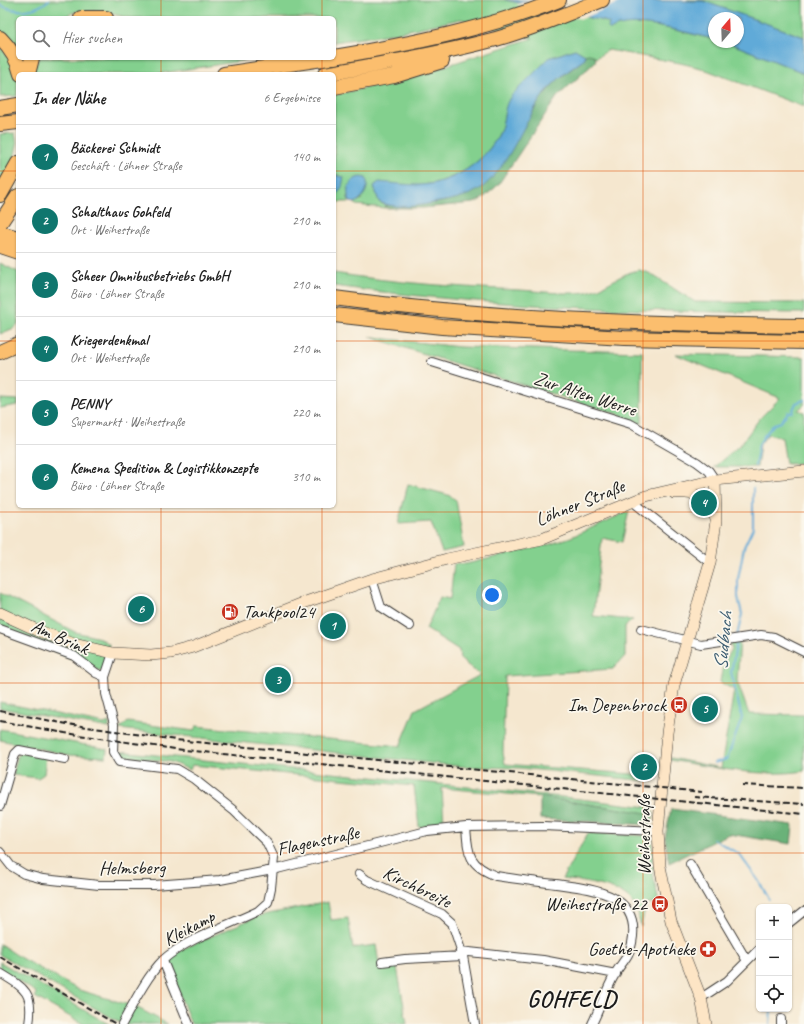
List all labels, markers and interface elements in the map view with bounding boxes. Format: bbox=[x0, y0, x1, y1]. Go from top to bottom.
north arrow bbox=[708, 12, 744, 48]
search box bbox=[16, 16, 336, 60]
icon: search bbox=[30, 27, 52, 49]
text: Hier suchen bbox=[62, 29, 122, 48]
text: In der Nähe bbox=[32, 88, 105, 109]
text: 6 Ergebnisse bbox=[264, 90, 320, 106]
text: Bäckerei Schmidt bbox=[70, 139, 159, 158]
text: 1 bbox=[42, 149, 48, 165]
text: 140 m bbox=[292, 149, 320, 165]
text: Geschäft · Löhner Straße bbox=[70, 158, 182, 174]
text: Schalthaus Gohfeld bbox=[70, 203, 170, 222]
text: 2 bbox=[42, 213, 48, 229]
text: 210 m bbox=[292, 213, 320, 229]
text: Ort · Weihestraße bbox=[70, 222, 149, 238]
text: Scheer Omnibusbetriebs GmbH bbox=[70, 267, 229, 286]
text: 3 bbox=[42, 277, 48, 293]
text: 210 m bbox=[292, 277, 320, 293]
text: Büro · Löhner Straße bbox=[70, 286, 164, 302]
text: Kriegerdenkmal bbox=[70, 331, 148, 350]
text: 4 bbox=[42, 341, 48, 357]
text: 210 m bbox=[292, 341, 320, 357]
text: Ort · Weihestraße bbox=[70, 350, 149, 366]
street label: Zur Alten Werre bbox=[531, 366, 641, 422]
text: PENNY bbox=[70, 395, 110, 414]
text: 5 bbox=[42, 405, 48, 421]
text: 220 m bbox=[292, 405, 320, 421]
text: Supermarkt · Weihestraße bbox=[70, 414, 185, 430]
text: Kemena Spedition & Logistikkonzepte bbox=[70, 459, 258, 478]
text: 6 bbox=[42, 469, 48, 485]
text: 310 m bbox=[292, 469, 320, 485]
street label: Löhner Straße bbox=[532, 474, 630, 532]
text: Büro · Löhner Straße bbox=[70, 478, 164, 494]
pin: 4 bbox=[691, 488, 717, 518]
your location bbox=[482, 585, 502, 605]
pin: 6 bbox=[128, 594, 154, 624]
place label: Tankpool24 bbox=[243, 600, 317, 624]
fuel station icon: Tankpool24 bbox=[220, 602, 240, 622]
water label: Sudbach bbox=[708, 609, 739, 671]
pin: 1 bbox=[320, 611, 346, 641]
street label: Am Brink bbox=[27, 614, 94, 661]
pin: 3 bbox=[265, 665, 291, 695]
place label: Im Depenbrock bbox=[568, 693, 668, 717]
pin: 5 bbox=[692, 694, 718, 724]
bus stop icon: Im Depenbrock bbox=[669, 695, 689, 715]
pin: 2 bbox=[631, 752, 657, 782]
street label: Weihestraße bbox=[632, 793, 656, 875]
street label: Flagenstraße bbox=[275, 820, 363, 861]
street label: Helmsberg bbox=[99, 855, 167, 881]
street label: Kirchbreite bbox=[379, 860, 457, 915]
place label: Weihestraße 22 bbox=[545, 892, 648, 916]
bus stop icon: Weihestraße 22 bbox=[650, 894, 670, 914]
street label: Kleikamp bbox=[159, 904, 220, 952]
map controls bbox=[756, 904, 792, 1012]
button: + bbox=[756, 904, 792, 940]
place label: Goethe-Apotheke bbox=[588, 937, 697, 961]
pharmacy icon: Goethe-Apotheke bbox=[698, 939, 718, 959]
button: − bbox=[756, 940, 792, 976]
button: locate bbox=[756, 976, 792, 1012]
district label: GOHFELD bbox=[527, 985, 618, 1014]

